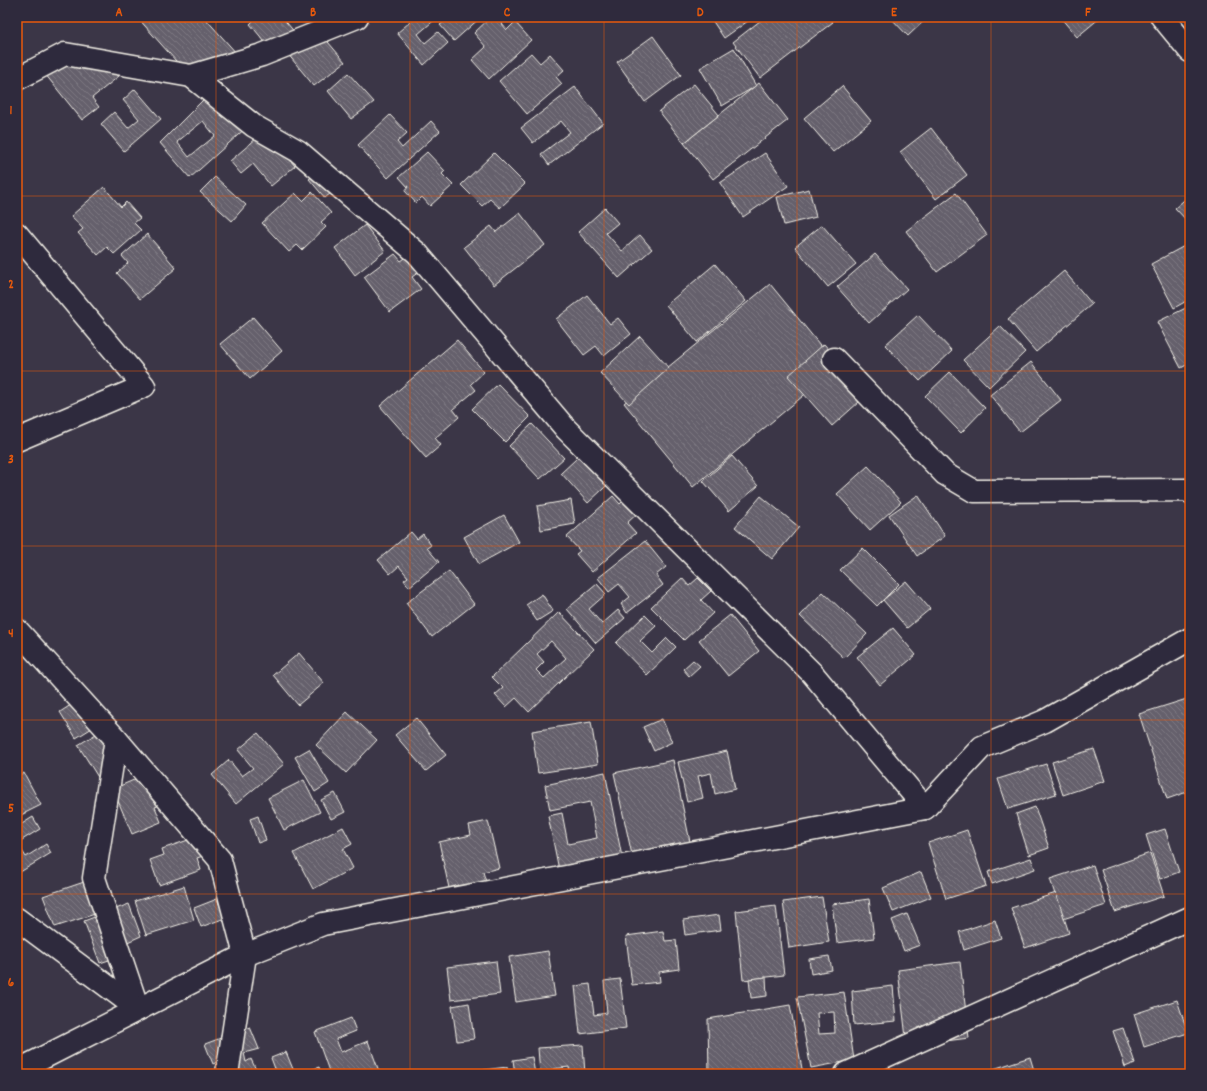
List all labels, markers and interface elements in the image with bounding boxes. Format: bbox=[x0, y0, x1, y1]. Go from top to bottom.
text: A bbox=[115, 4, 123, 23]
text: B bbox=[310, 4, 316, 23]
text: C bbox=[504, 4, 511, 23]
text: D bbox=[697, 4, 704, 23]
text: E bbox=[891, 4, 898, 23]
text: F bbox=[1085, 4, 1091, 23]
text: 1 bbox=[10, 102, 13, 121]
text: 2 bbox=[8, 276, 14, 295]
text: 3 bbox=[8, 451, 14, 470]
text: 4 bbox=[8, 625, 14, 644]
text: 5 bbox=[8, 800, 14, 819]
text: 6 bbox=[8, 974, 15, 993]

